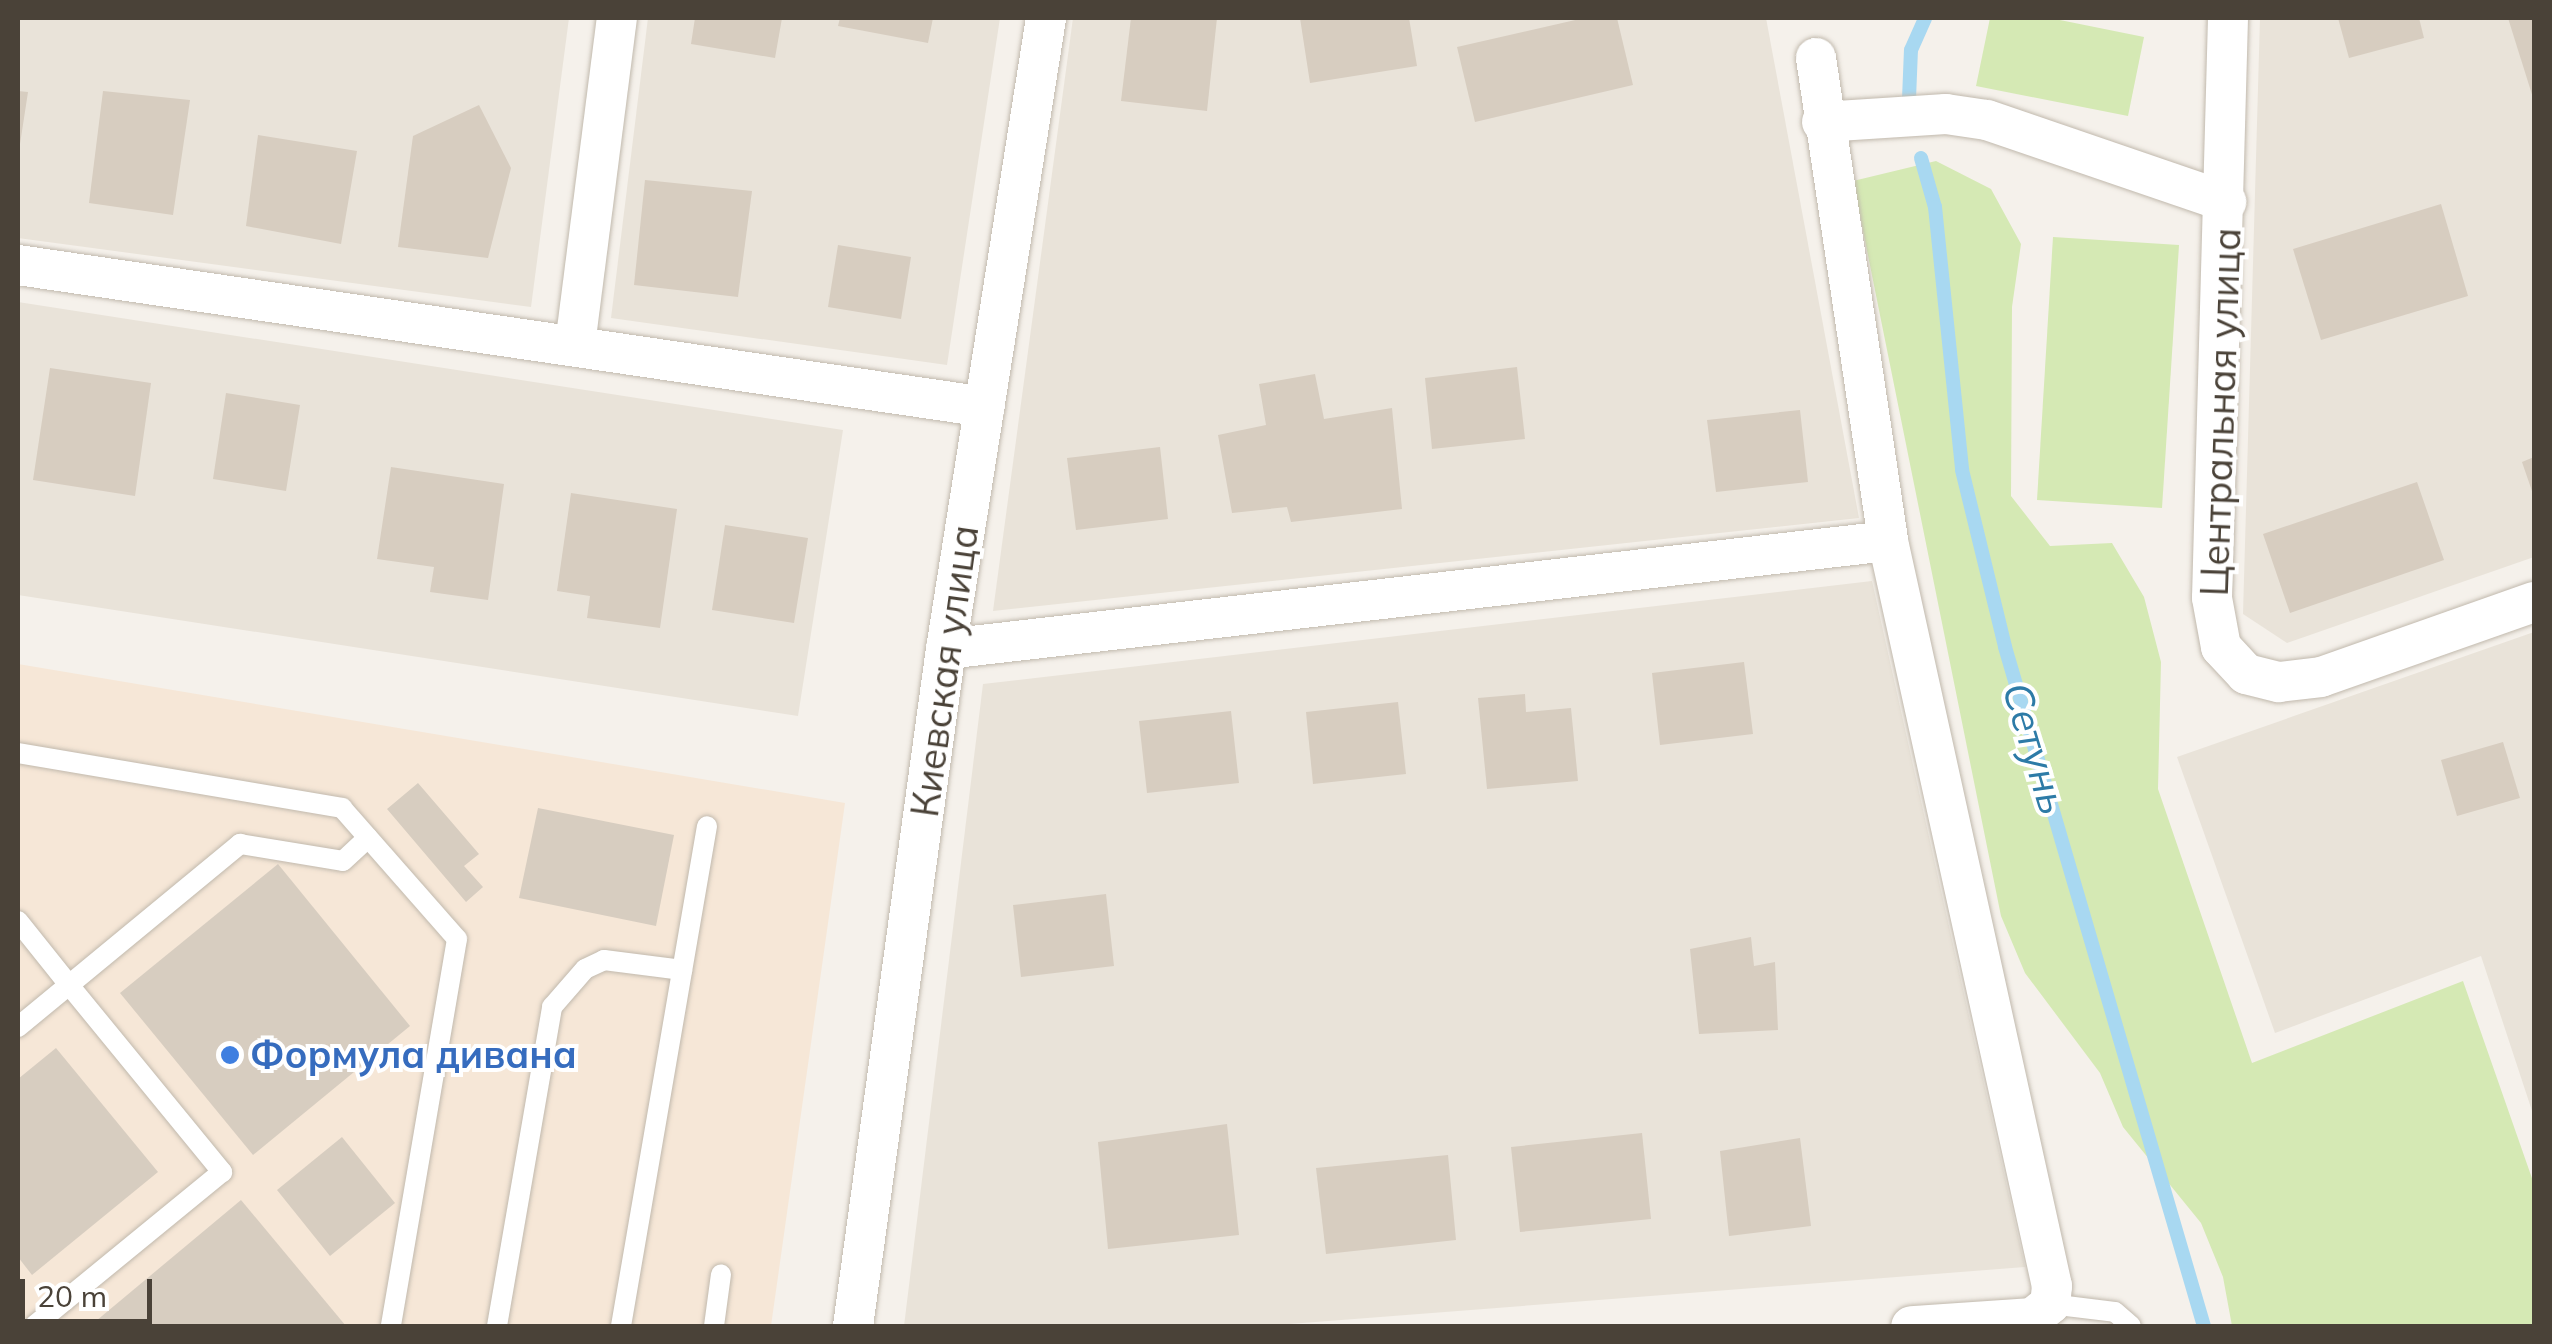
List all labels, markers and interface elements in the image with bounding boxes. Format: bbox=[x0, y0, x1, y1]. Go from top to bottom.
street label: Центральная улица bbox=[2192, 227, 2250, 597]
street label: Киевская улица bbox=[902, 522, 988, 820]
water label: Сетунь bbox=[1993, 676, 2079, 820]
place label: Формула дивана bbox=[250, 1032, 577, 1078]
marker: Формула дивана bbox=[219, 1044, 241, 1066]
scale bar bbox=[25, 1259, 158, 1321]
text: 20 m bbox=[37, 1277, 107, 1315]

